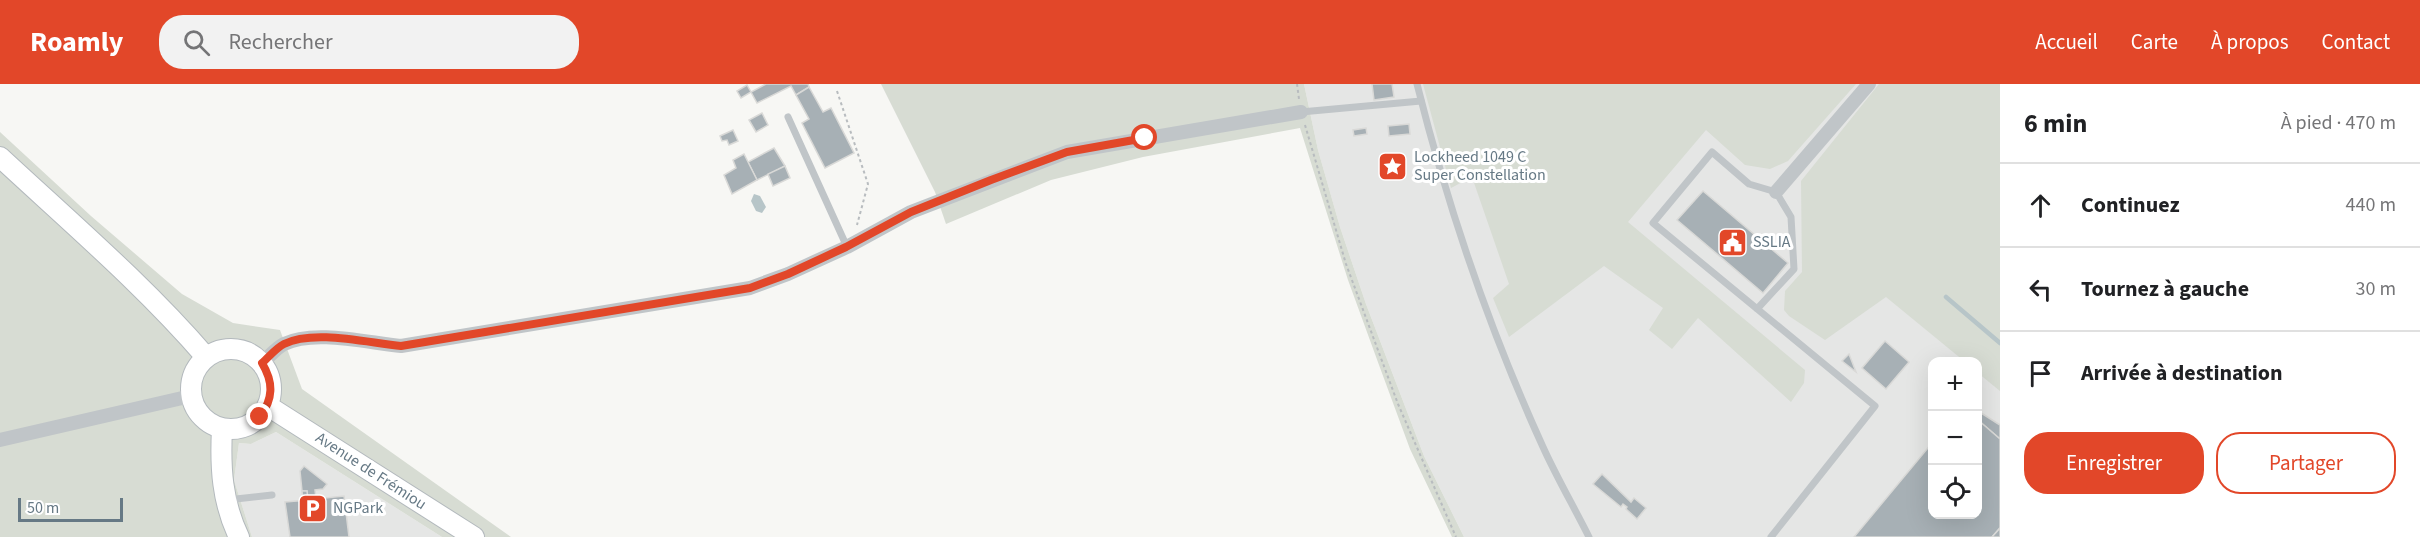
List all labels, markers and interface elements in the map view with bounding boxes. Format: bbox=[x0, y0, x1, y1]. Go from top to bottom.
search box bbox=[159, 15, 579, 69]
text: Roamly bbox=[30, 22, 123, 62]
icon: search bbox=[180, 26, 213, 59]
text: Rechercher bbox=[228, 26, 333, 58]
text: Accueil bbox=[2035, 27, 2098, 57]
text: Carte bbox=[2131, 27, 2178, 57]
text: À propos bbox=[2211, 27, 2288, 57]
text: Contact bbox=[2321, 27, 2390, 57]
text: 6 min bbox=[2024, 105, 2087, 142]
text: À pied · 470 m bbox=[2281, 109, 2396, 137]
route start bbox=[1131, 124, 1157, 150]
place label: Lockheed 1049 C Super Constellation bbox=[1414, 146, 1546, 186]
place icon: Lockheed 1049 C Super Constellation bbox=[1377, 150, 1409, 182]
icon: ahead bbox=[2024, 189, 2057, 222]
text: Continuez bbox=[2081, 189, 2180, 221]
text: 440 m bbox=[2346, 191, 2396, 219]
public building icon: SSLIA bbox=[1716, 226, 1748, 258]
place label: SSLIA bbox=[1753, 231, 1791, 253]
icon: left bbox=[2024, 273, 2057, 306]
text: Tournez à gauche bbox=[2081, 273, 2249, 305]
text: 30 m bbox=[2356, 275, 2396, 303]
map controls bbox=[1928, 357, 1982, 519]
button: + bbox=[1928, 357, 1982, 411]
icon: arrive bbox=[2024, 357, 2057, 390]
text: Arrivée à destination bbox=[2081, 357, 2283, 389]
route end bbox=[246, 403, 272, 429]
button: − bbox=[1928, 411, 1982, 465]
street label: Avenue de Frémiou bbox=[311, 427, 431, 515]
button: Enregistrer bbox=[2024, 432, 2204, 494]
button: Partager bbox=[2216, 432, 2396, 494]
button: locate bbox=[1928, 465, 1982, 519]
parking icon: NGPark bbox=[296, 492, 328, 524]
scale bar bbox=[18, 495, 123, 522]
text: 50 m bbox=[27, 497, 59, 519]
place label: NGPark bbox=[333, 497, 383, 519]

